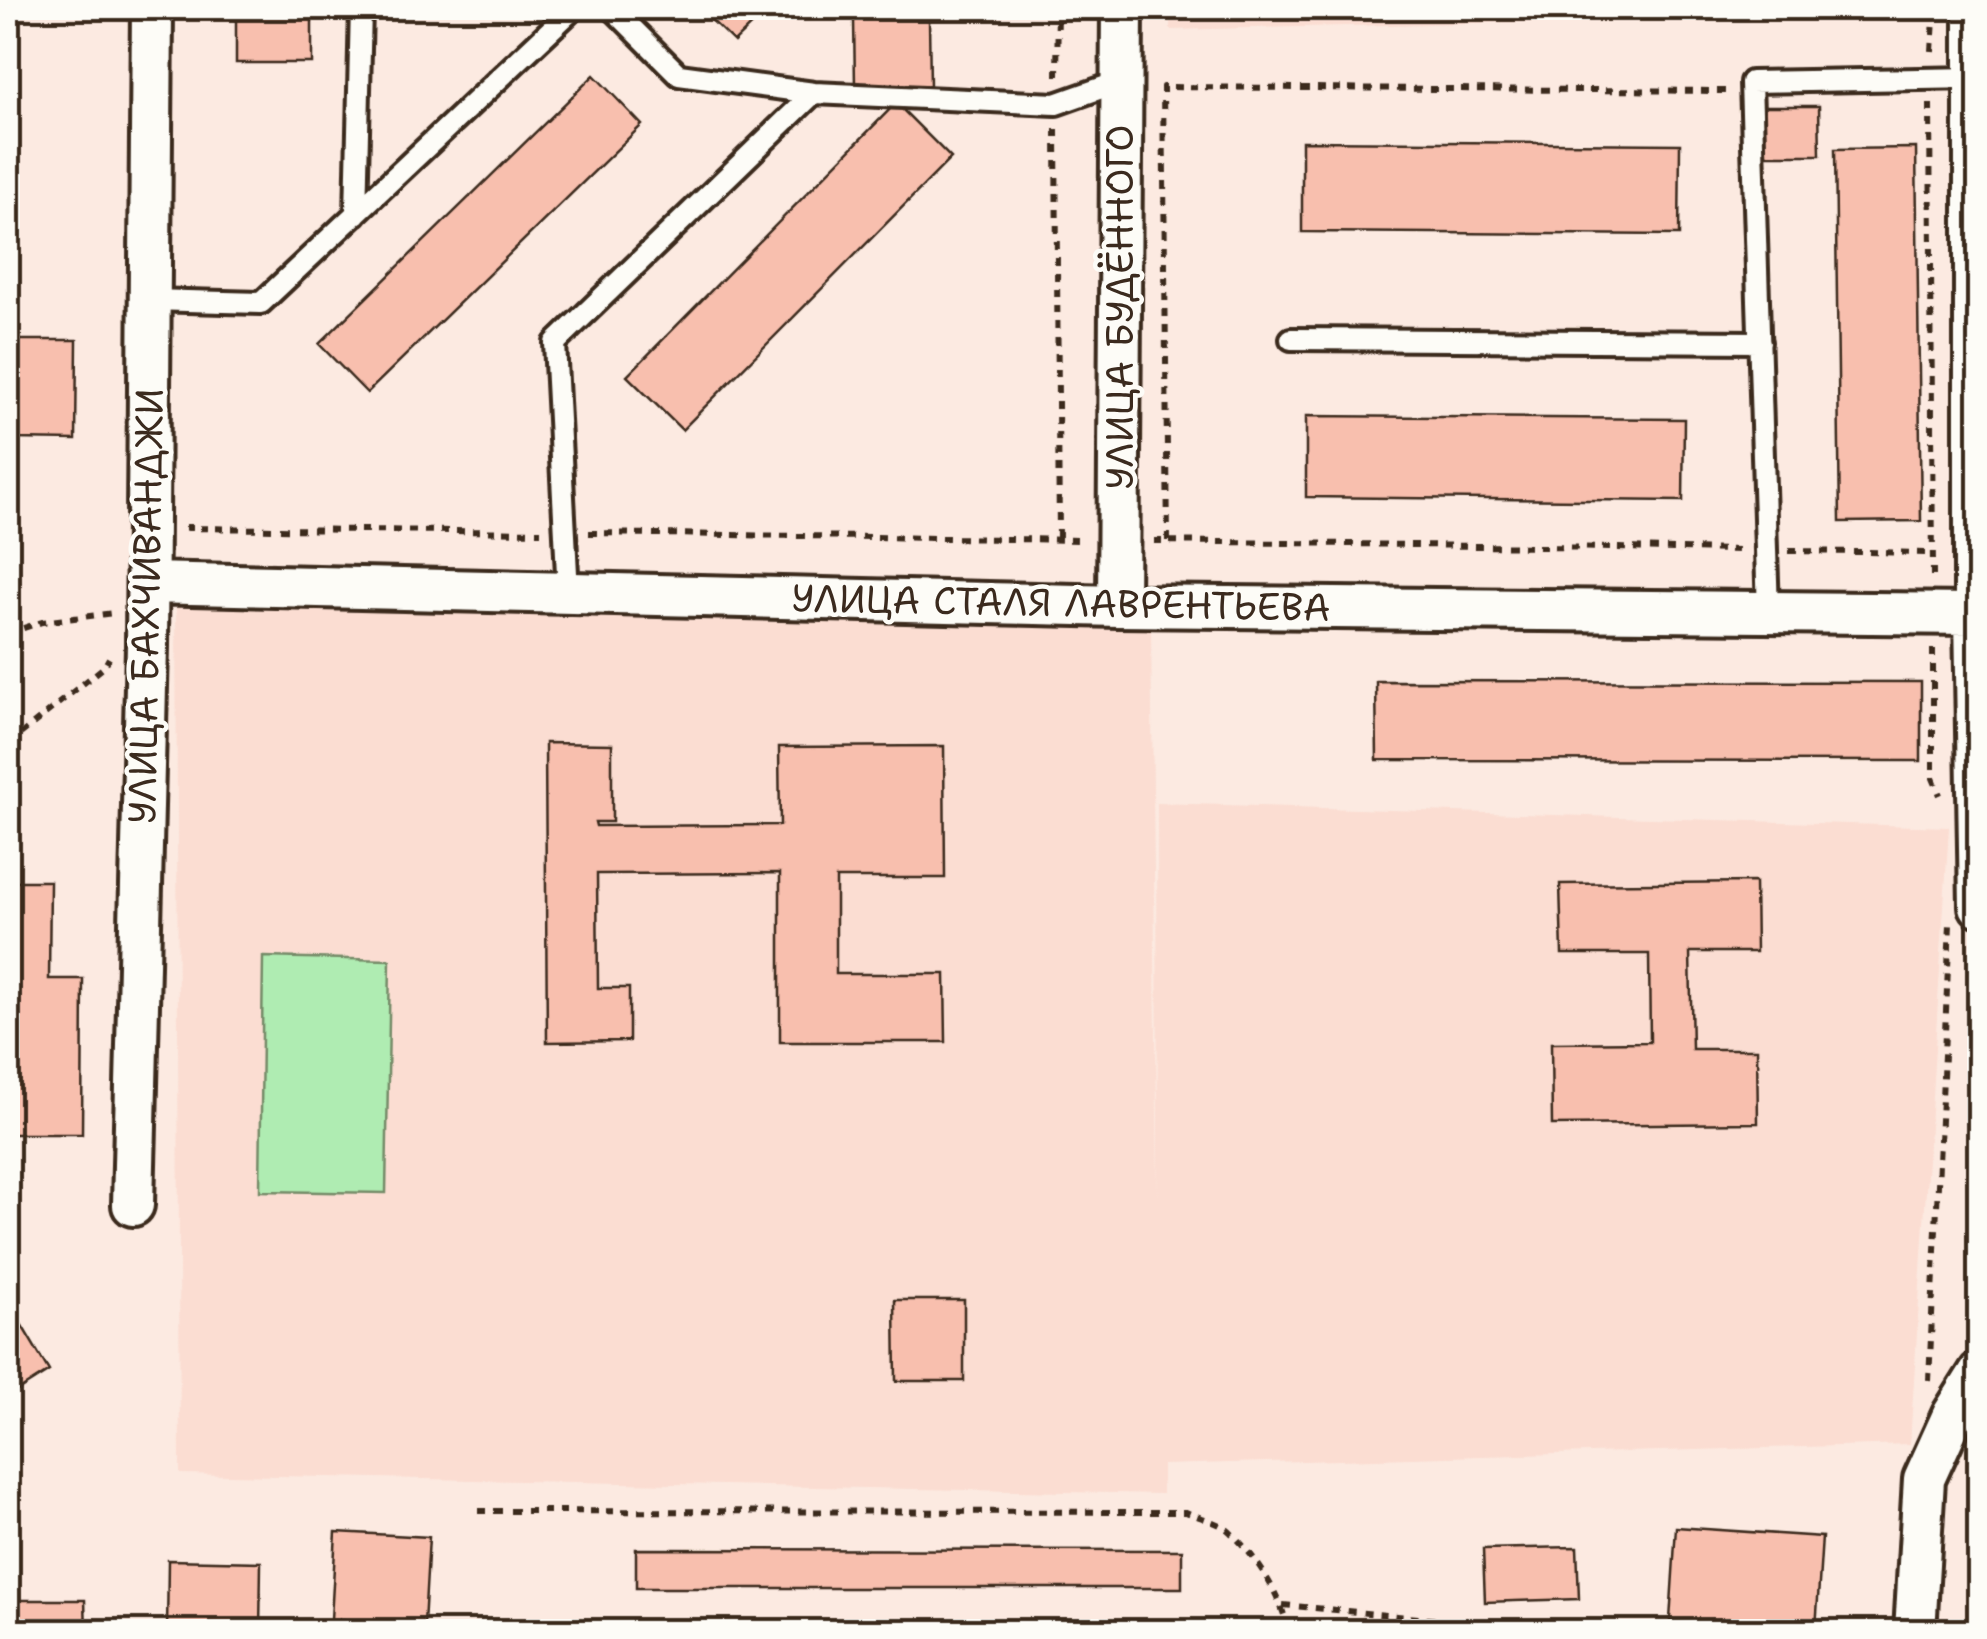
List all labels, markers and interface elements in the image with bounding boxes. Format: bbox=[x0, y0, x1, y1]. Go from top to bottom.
street label: УЛИЦА БУДЁННОГО bbox=[1094, 124, 1145, 490]
street label: УЛИЦА БАХЧИВАНДЖИ bbox=[116, 387, 175, 825]
street label: УЛИЦА СТАЛЯ ЛАВРЕНТЬЕВА bbox=[791, 572, 1331, 633]

